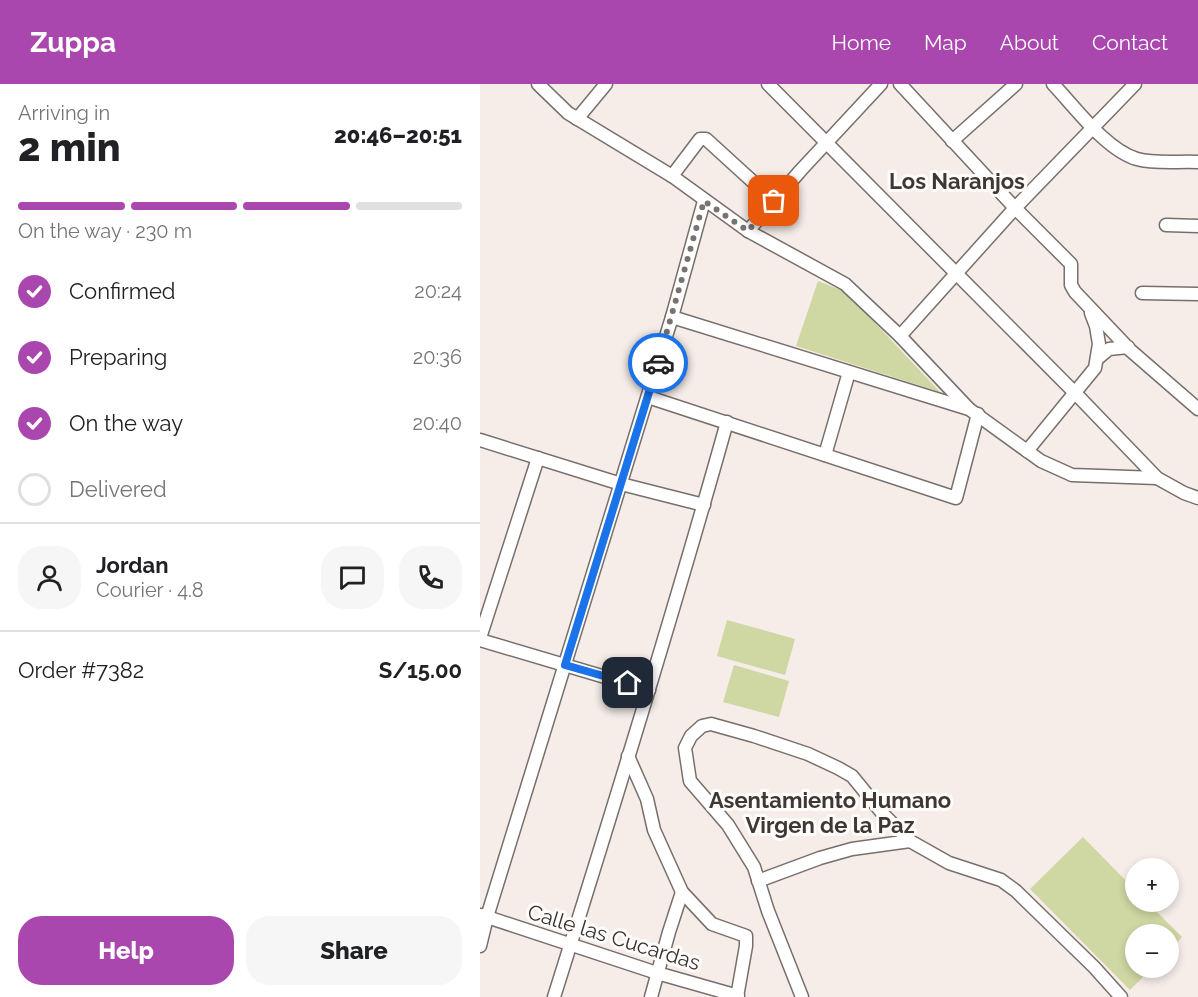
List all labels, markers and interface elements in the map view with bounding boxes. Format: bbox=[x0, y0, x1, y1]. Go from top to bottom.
text: Zuppa bbox=[30, 26, 116, 59]
text: Home bbox=[832, 30, 891, 55]
text: Map bbox=[924, 30, 967, 55]
text: About bbox=[1000, 30, 1059, 55]
text: Contact bbox=[1092, 30, 1168, 55]
text: Arriving in bbox=[18, 101, 110, 125]
text: 20:46–20:51 bbox=[334, 122, 462, 148]
text: 2 min bbox=[18, 124, 121, 170]
district label: Los Naranjos bbox=[889, 168, 1025, 194]
pin bbox=[748, 175, 799, 226]
icon: bag bbox=[757, 184, 790, 217]
text: On the way · 230 m bbox=[18, 219, 192, 243]
icon: check bbox=[18, 275, 51, 308]
text: Confirmed bbox=[69, 278, 176, 304]
text: 20:24 bbox=[414, 279, 462, 303]
courier bbox=[628, 333, 688, 393]
icon: check bbox=[18, 341, 51, 374]
text: Preparing bbox=[69, 344, 167, 370]
text: 20:36 bbox=[413, 345, 462, 369]
icon: car bbox=[642, 347, 675, 380]
icon: check bbox=[18, 407, 51, 440]
text: On the way bbox=[69, 410, 183, 436]
text: 20:40 bbox=[412, 411, 462, 435]
text: Delivered bbox=[69, 476, 167, 502]
button: person bbox=[18, 546, 81, 609]
button: chat bbox=[321, 546, 384, 609]
button: phone bbox=[399, 546, 462, 609]
text: Jordan bbox=[96, 552, 168, 578]
text: Courier · 4.8 bbox=[96, 578, 204, 602]
text: Order #7382 bbox=[18, 657, 144, 683]
text: S/15.00 bbox=[379, 657, 462, 683]
pin bbox=[602, 657, 653, 708]
icon: home bbox=[611, 666, 644, 699]
district label: Asentamiento Humano Virgen de la Paz bbox=[709, 787, 951, 838]
map controls bbox=[1125, 858, 1179, 978]
button: + bbox=[1125, 858, 1179, 912]
street label: Calle las Cucardas bbox=[525, 899, 703, 975]
button: Help bbox=[18, 916, 234, 985]
button: Share bbox=[246, 916, 462, 985]
button: − bbox=[1125, 924, 1179, 978]

